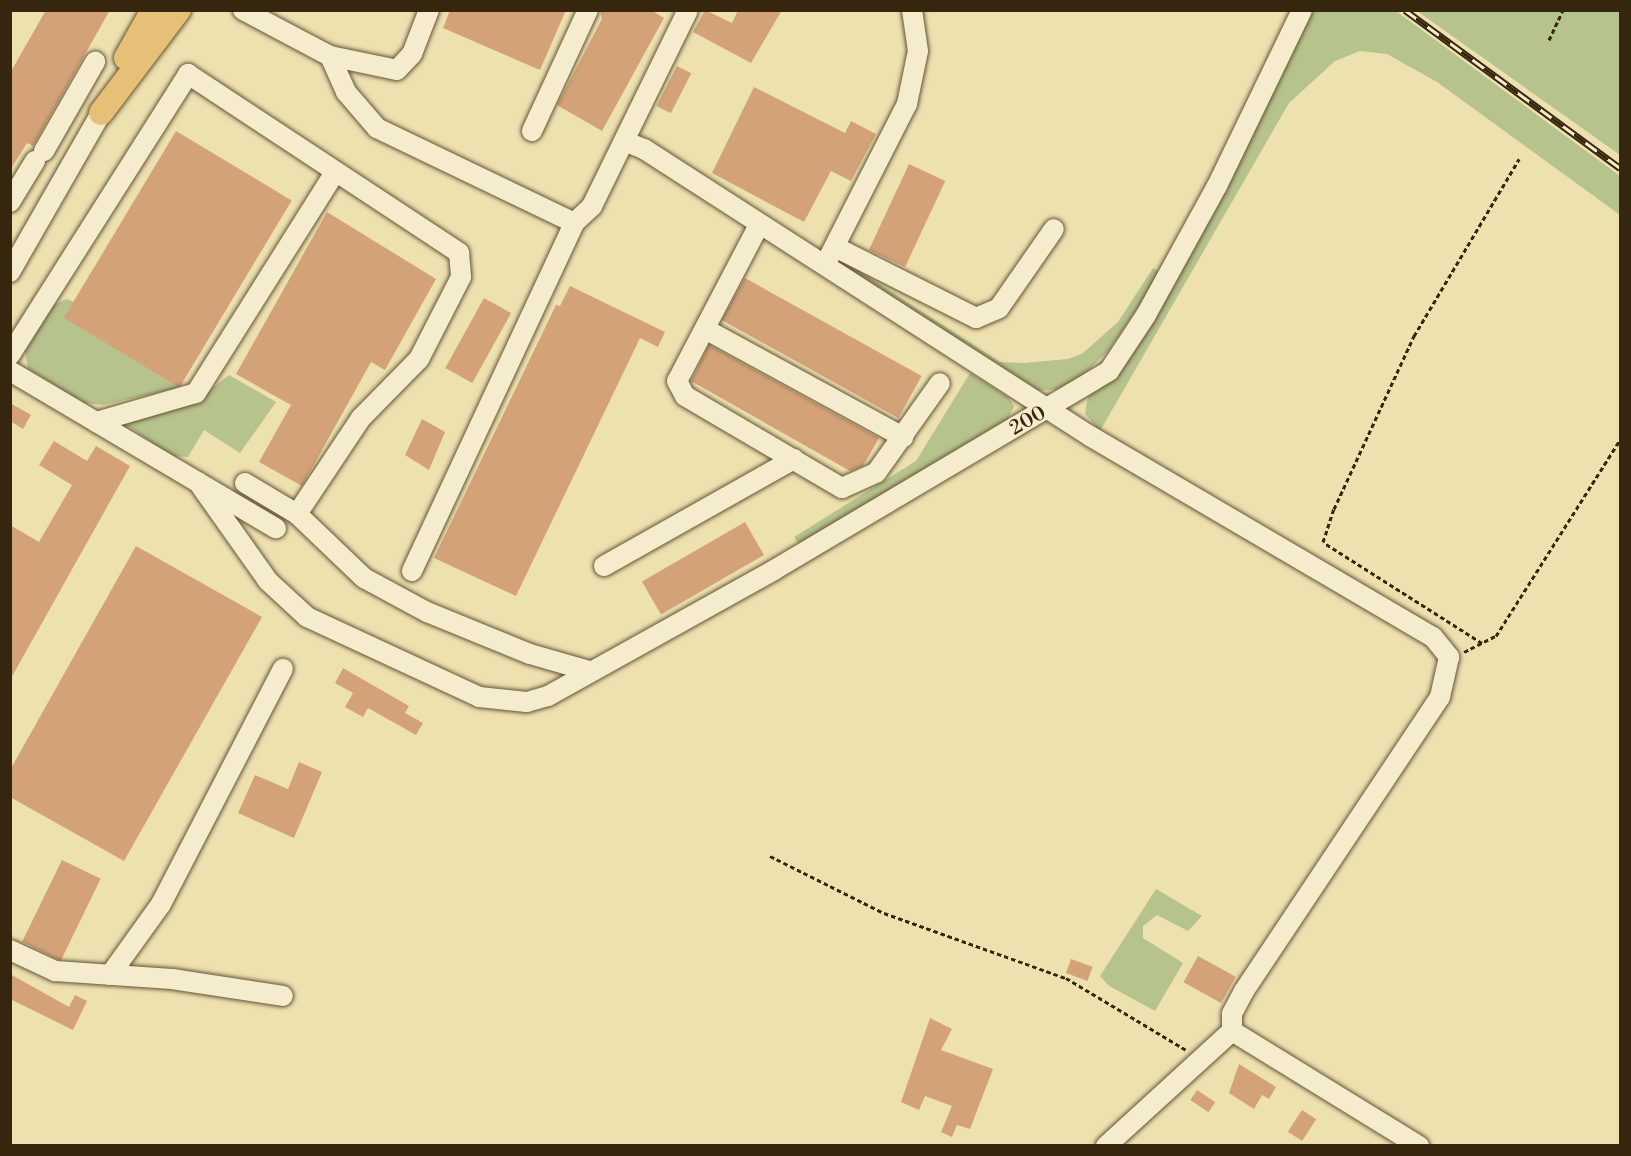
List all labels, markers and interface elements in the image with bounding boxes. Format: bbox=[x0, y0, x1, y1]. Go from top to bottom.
street label: 200 bbox=[1006, 401, 1050, 441]

